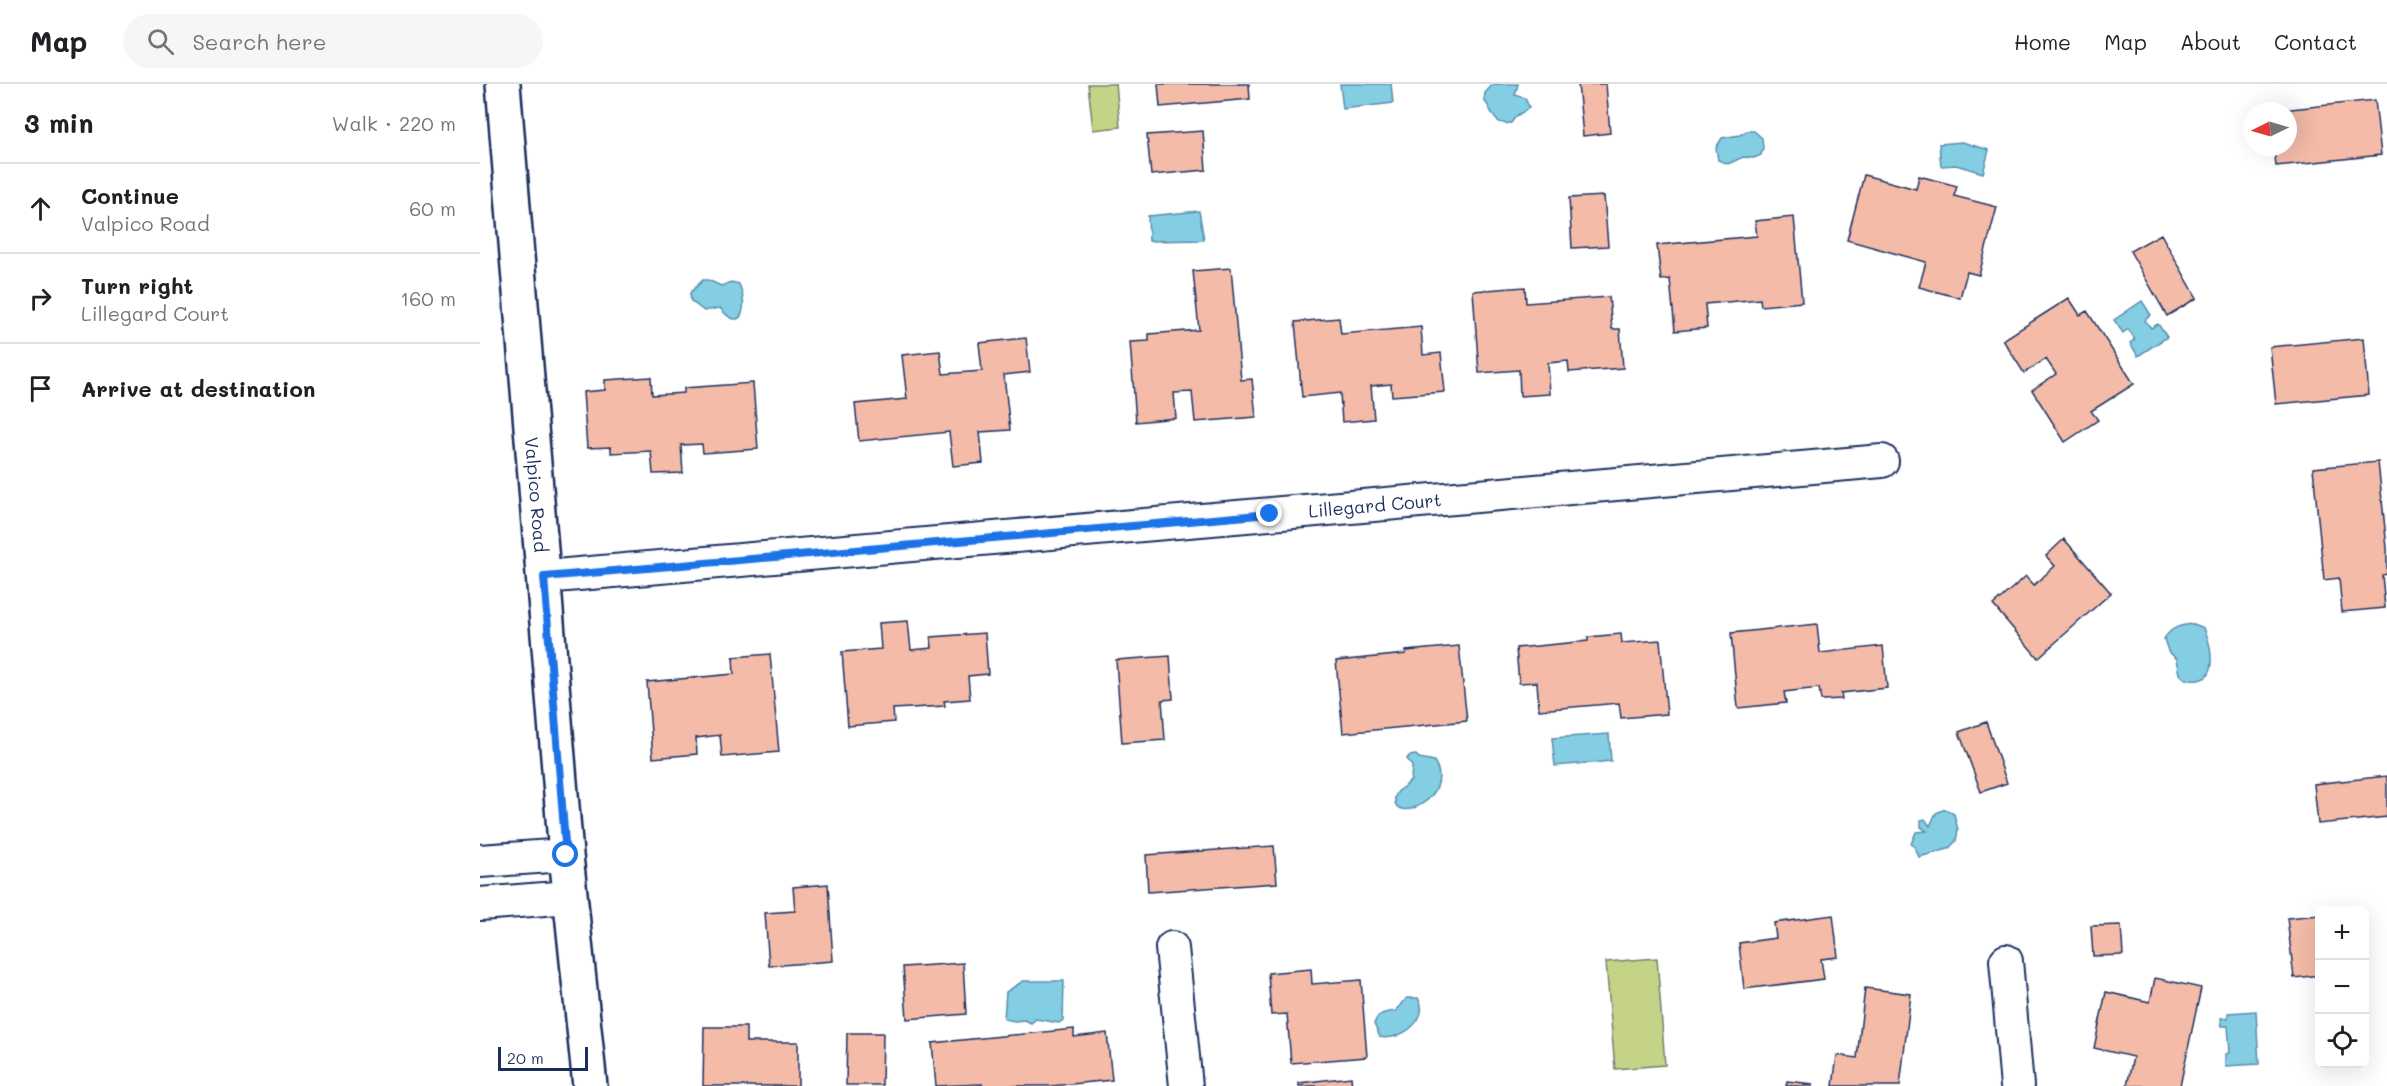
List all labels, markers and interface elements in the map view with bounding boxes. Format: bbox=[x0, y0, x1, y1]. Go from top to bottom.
search box bbox=[123, 14, 543, 68]
text: Map bbox=[30, 23, 87, 59]
icon: search bbox=[144, 25, 177, 58]
text: Search here bbox=[192, 27, 326, 56]
text: Home bbox=[2014, 28, 2071, 55]
text: Map bbox=[2104, 28, 2147, 55]
text: About bbox=[2180, 28, 2241, 55]
text: Contact bbox=[2274, 28, 2357, 55]
north arrow bbox=[2243, 102, 2297, 156]
text: 3 min bbox=[24, 106, 93, 140]
text: Walk · 220 m bbox=[332, 110, 456, 136]
text: Continue bbox=[81, 181, 179, 210]
icon: ahead bbox=[24, 192, 57, 225]
text: 60 m bbox=[409, 195, 456, 221]
text: Valpico Road bbox=[81, 210, 210, 236]
text: Turn right bbox=[81, 271, 193, 300]
icon: right bbox=[24, 282, 57, 315]
text: 160 m bbox=[400, 285, 456, 311]
text: Lillegard Court bbox=[81, 300, 229, 326]
icon: arrive bbox=[24, 372, 57, 405]
text: Arrive at destination bbox=[81, 374, 316, 403]
street label: Valpico Road bbox=[520, 436, 553, 553]
street label: Lillegard Court bbox=[1307, 487, 1442, 523]
route end bbox=[1256, 500, 1282, 526]
route start bbox=[552, 841, 578, 867]
map controls bbox=[2315, 906, 2369, 1068]
button: + bbox=[2315, 906, 2369, 960]
button: − bbox=[2315, 960, 2369, 1014]
button: locate bbox=[2315, 1014, 2369, 1068]
scale bar bbox=[498, 1044, 588, 1072]
text: 20 m bbox=[507, 1047, 544, 1068]

